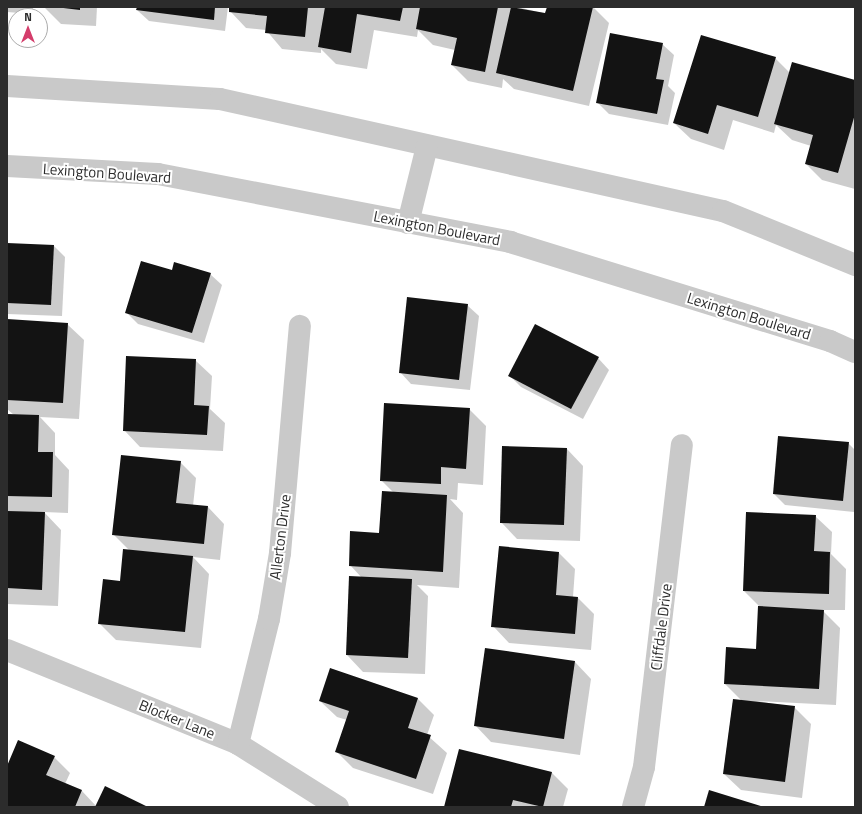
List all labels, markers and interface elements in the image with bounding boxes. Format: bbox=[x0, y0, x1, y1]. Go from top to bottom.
north arrow bbox=[8, 8, 48, 48]
text: N bbox=[24, 9, 32, 25]
street label: Lexington Boulevard bbox=[42, 160, 172, 186]
street label: Lexington Boulevard bbox=[372, 207, 502, 249]
street label: Lexington Boulevard bbox=[685, 289, 813, 343]
street label: Allerton Drive bbox=[266, 493, 294, 581]
street label: Cliffdale Drive bbox=[647, 583, 675, 671]
street label: Blocker Lane bbox=[136, 696, 218, 742]

